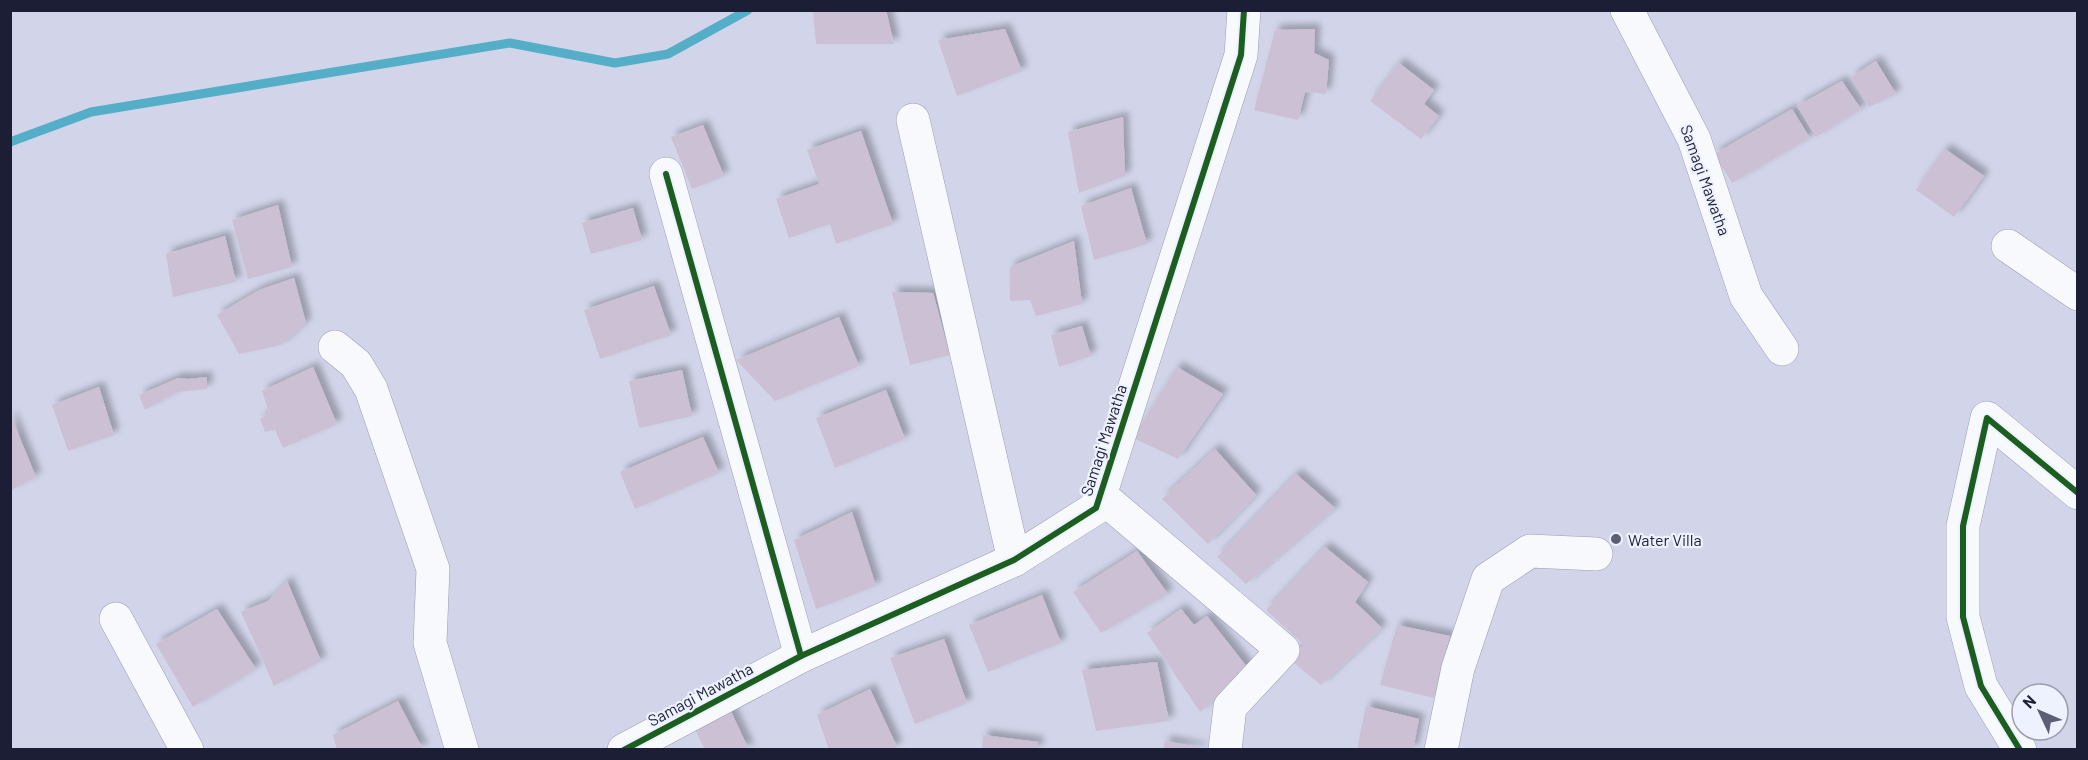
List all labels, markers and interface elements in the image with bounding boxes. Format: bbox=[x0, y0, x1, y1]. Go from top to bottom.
street label: Samagi Mawatha bbox=[1677, 122, 1735, 238]
street label: Samagi Mawatha bbox=[1076, 382, 1130, 498]
place label: Water Villa bbox=[1628, 530, 1702, 549]
marker: Water Villa bbox=[1609, 532, 1623, 546]
street label: Samagi Mawatha bbox=[644, 658, 756, 730]
north arrow bbox=[2010, 682, 2070, 742]
text: N bbox=[2018, 691, 2039, 712]

